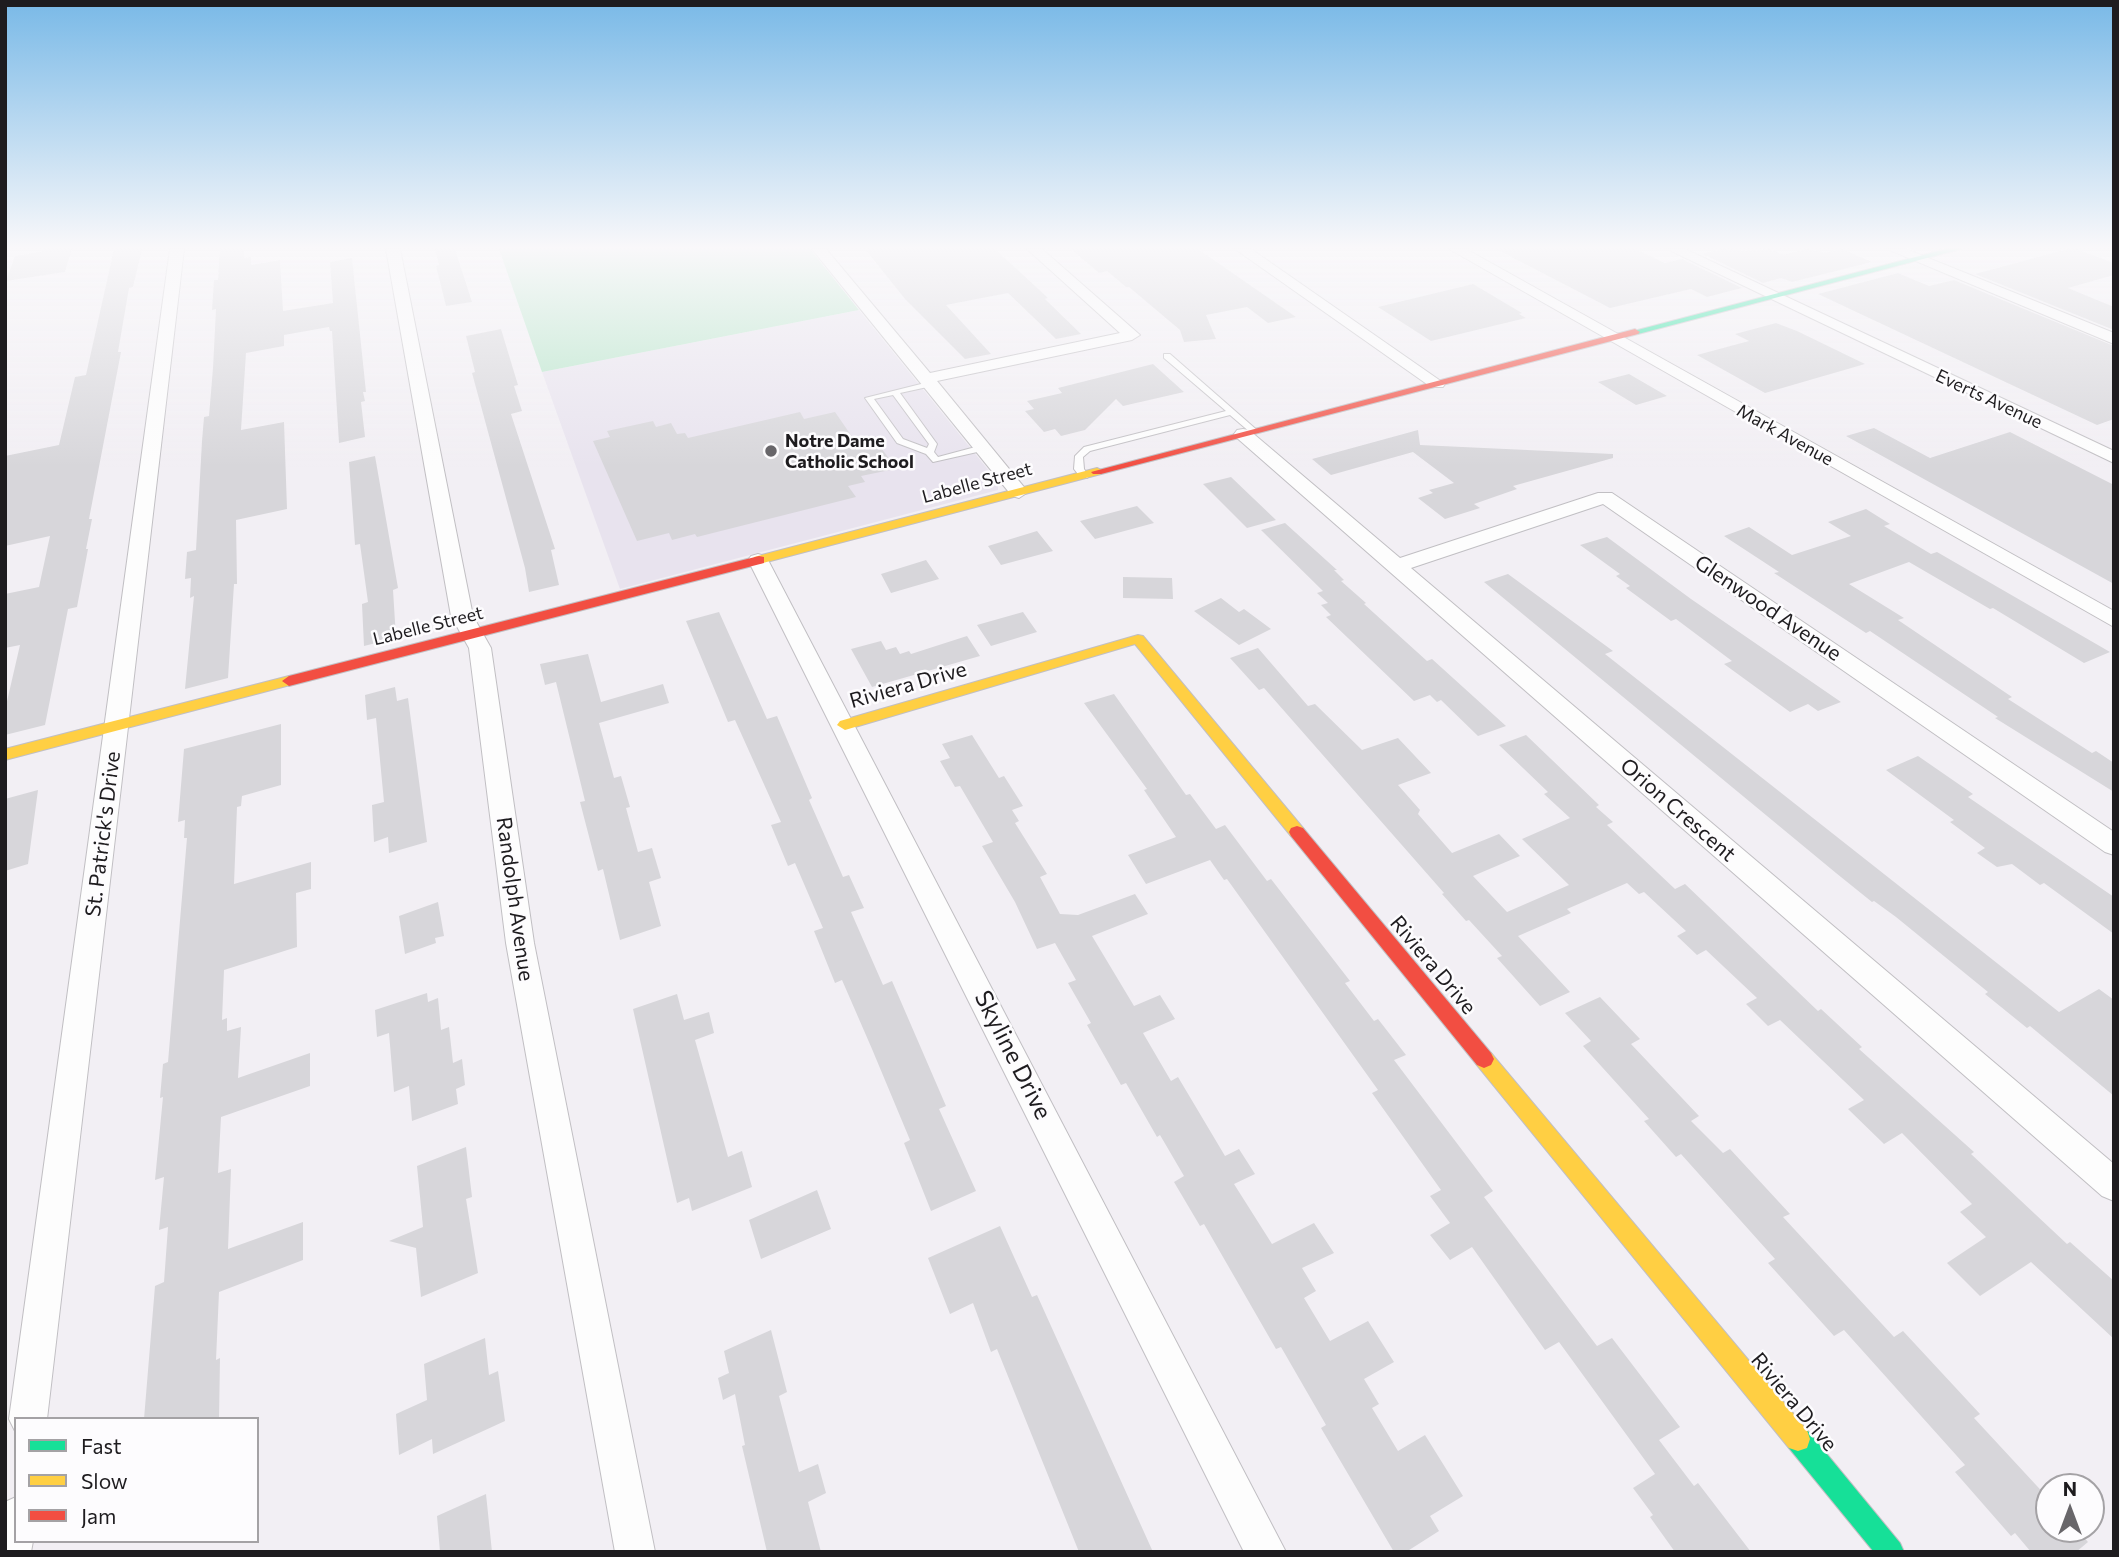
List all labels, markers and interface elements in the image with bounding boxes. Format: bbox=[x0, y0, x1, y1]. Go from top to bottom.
street label: Everts Avenue bbox=[1932, 365, 2046, 433]
street label: Mark Avenue bbox=[1733, 400, 1837, 470]
place label: Notre Dame Catholic School bbox=[785, 430, 914, 472]
marker: Notre Dame Catholic School bbox=[763, 443, 779, 459]
street label: Labelle Street bbox=[920, 458, 1034, 508]
street label: Glenwood Avenue bbox=[1690, 550, 1846, 666]
street label: Labelle Street bbox=[371, 602, 485, 650]
street label: Riviera Drive bbox=[847, 656, 969, 714]
street label: St. Patrick's Drive bbox=[80, 750, 126, 918]
street label: Orion Crescent bbox=[1615, 753, 1741, 867]
street label: Randolph Avenue bbox=[491, 815, 539, 983]
street label: Riviera Drive bbox=[1385, 911, 1481, 1019]
street label: Skyline Drive bbox=[968, 986, 1058, 1124]
street label: Riviera Drive bbox=[1746, 1348, 1842, 1456]
legend bbox=[14, 1417, 259, 1543]
text: Fast bbox=[81, 1433, 122, 1458]
text: Slow bbox=[81, 1468, 128, 1493]
north arrow bbox=[2035, 1473, 2105, 1543]
text: N bbox=[2063, 1477, 2077, 1500]
text: Jam bbox=[81, 1503, 116, 1528]

